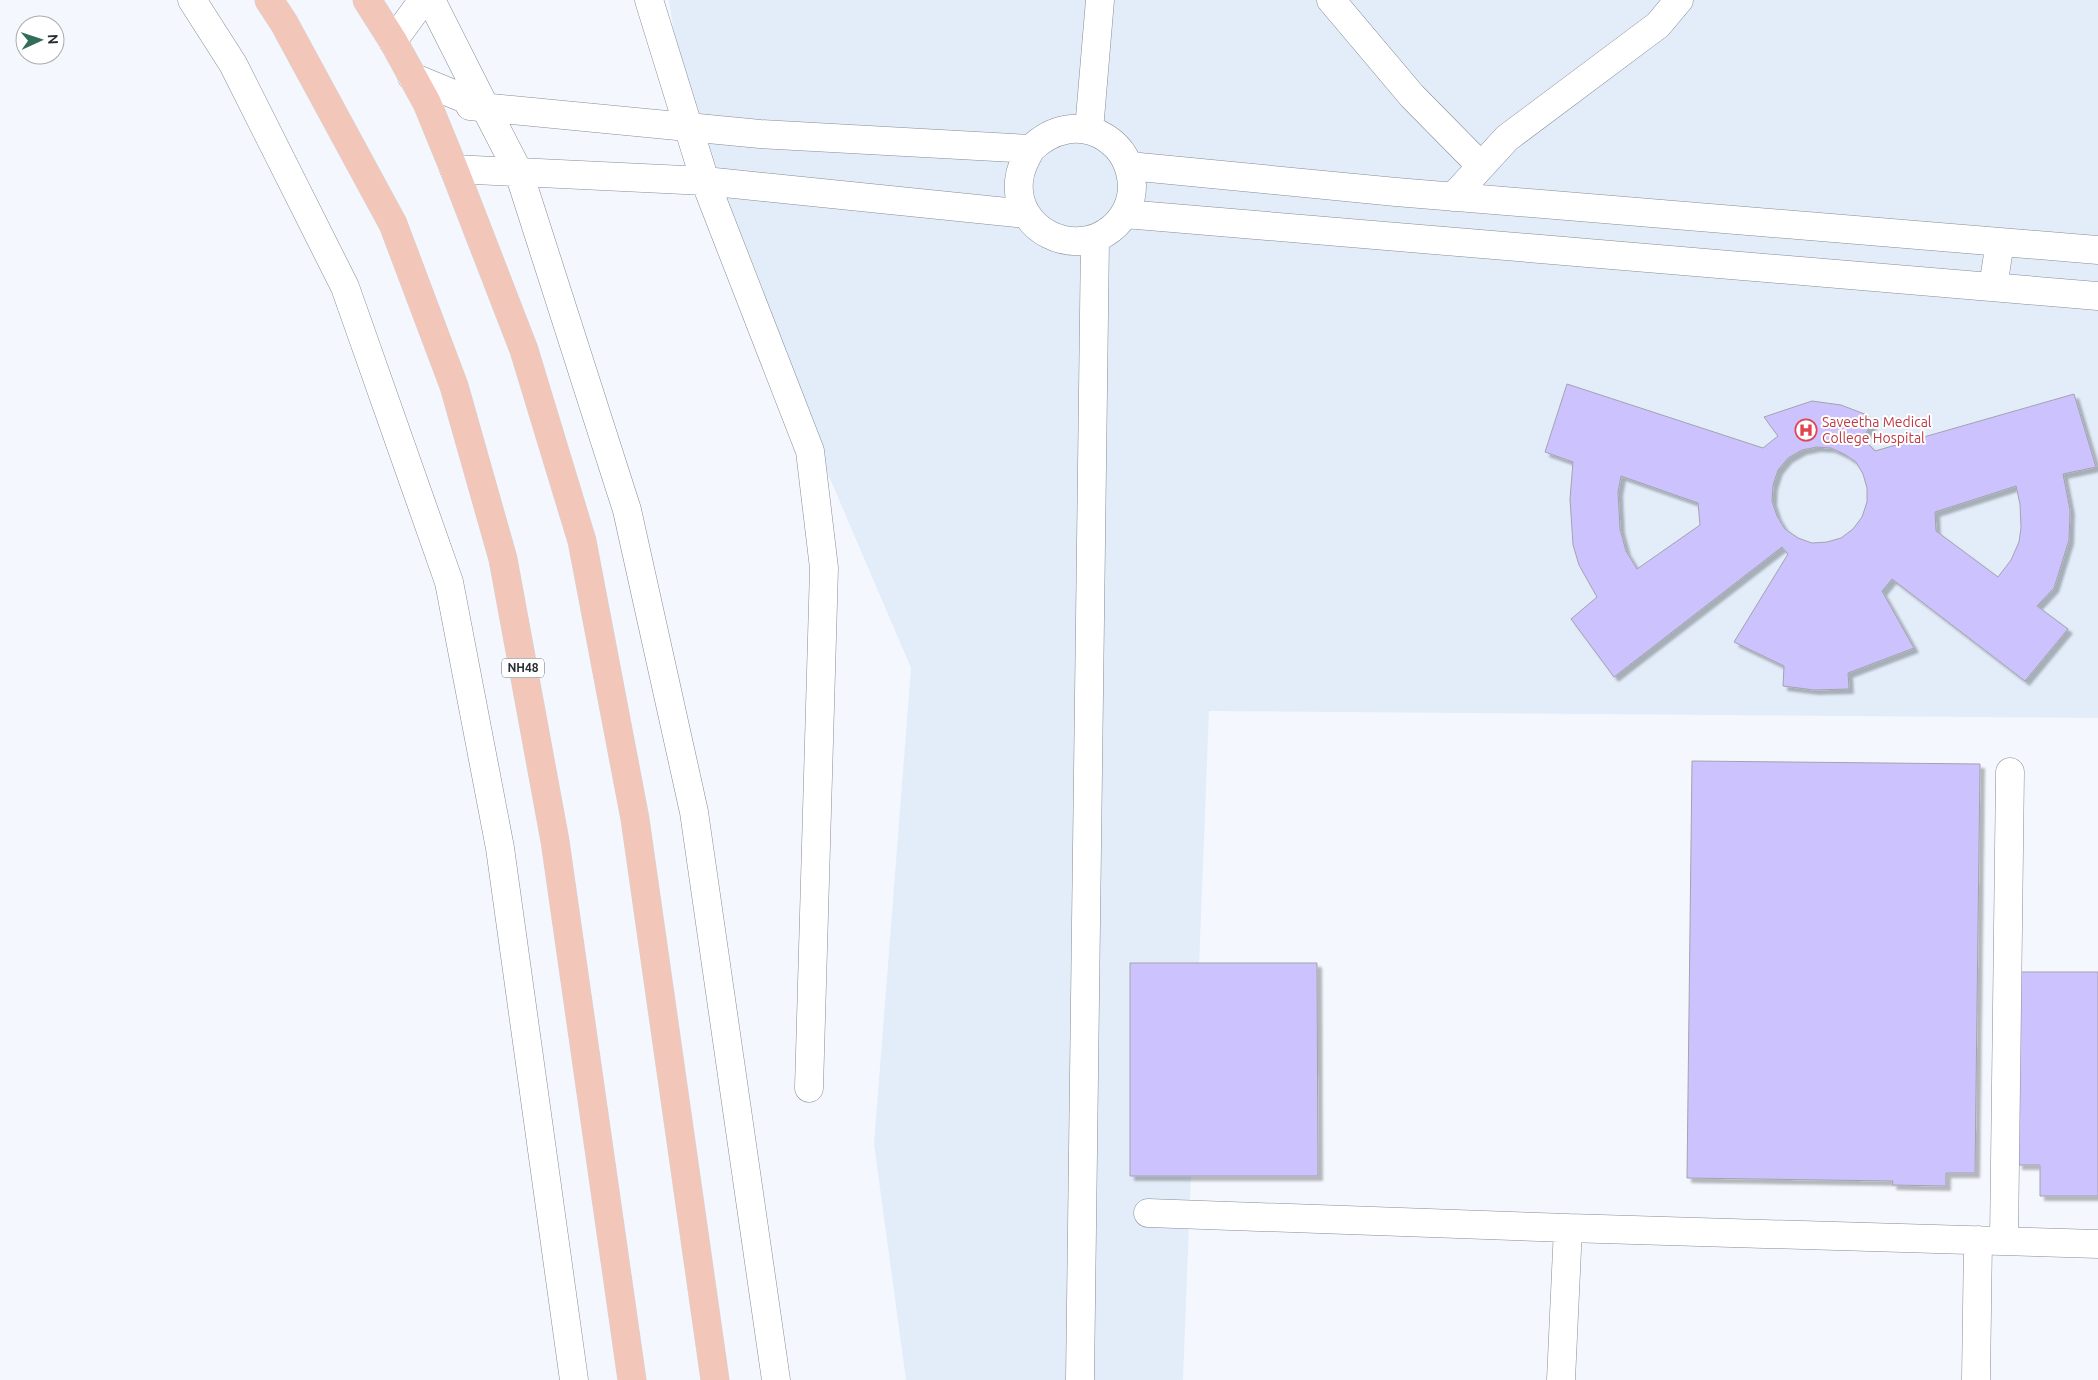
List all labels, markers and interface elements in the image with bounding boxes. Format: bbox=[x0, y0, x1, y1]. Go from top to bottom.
north arrow bbox=[15, 15, 65, 65]
text: N bbox=[45, 34, 61, 45]
place label: Saveetha Medical College Hospital bbox=[1822, 414, 1932, 446]
hospital icon: Saveetha Medical College Hospital bbox=[1794, 418, 1818, 442]
road number: NH48 bbox=[502, 658, 544, 678]

